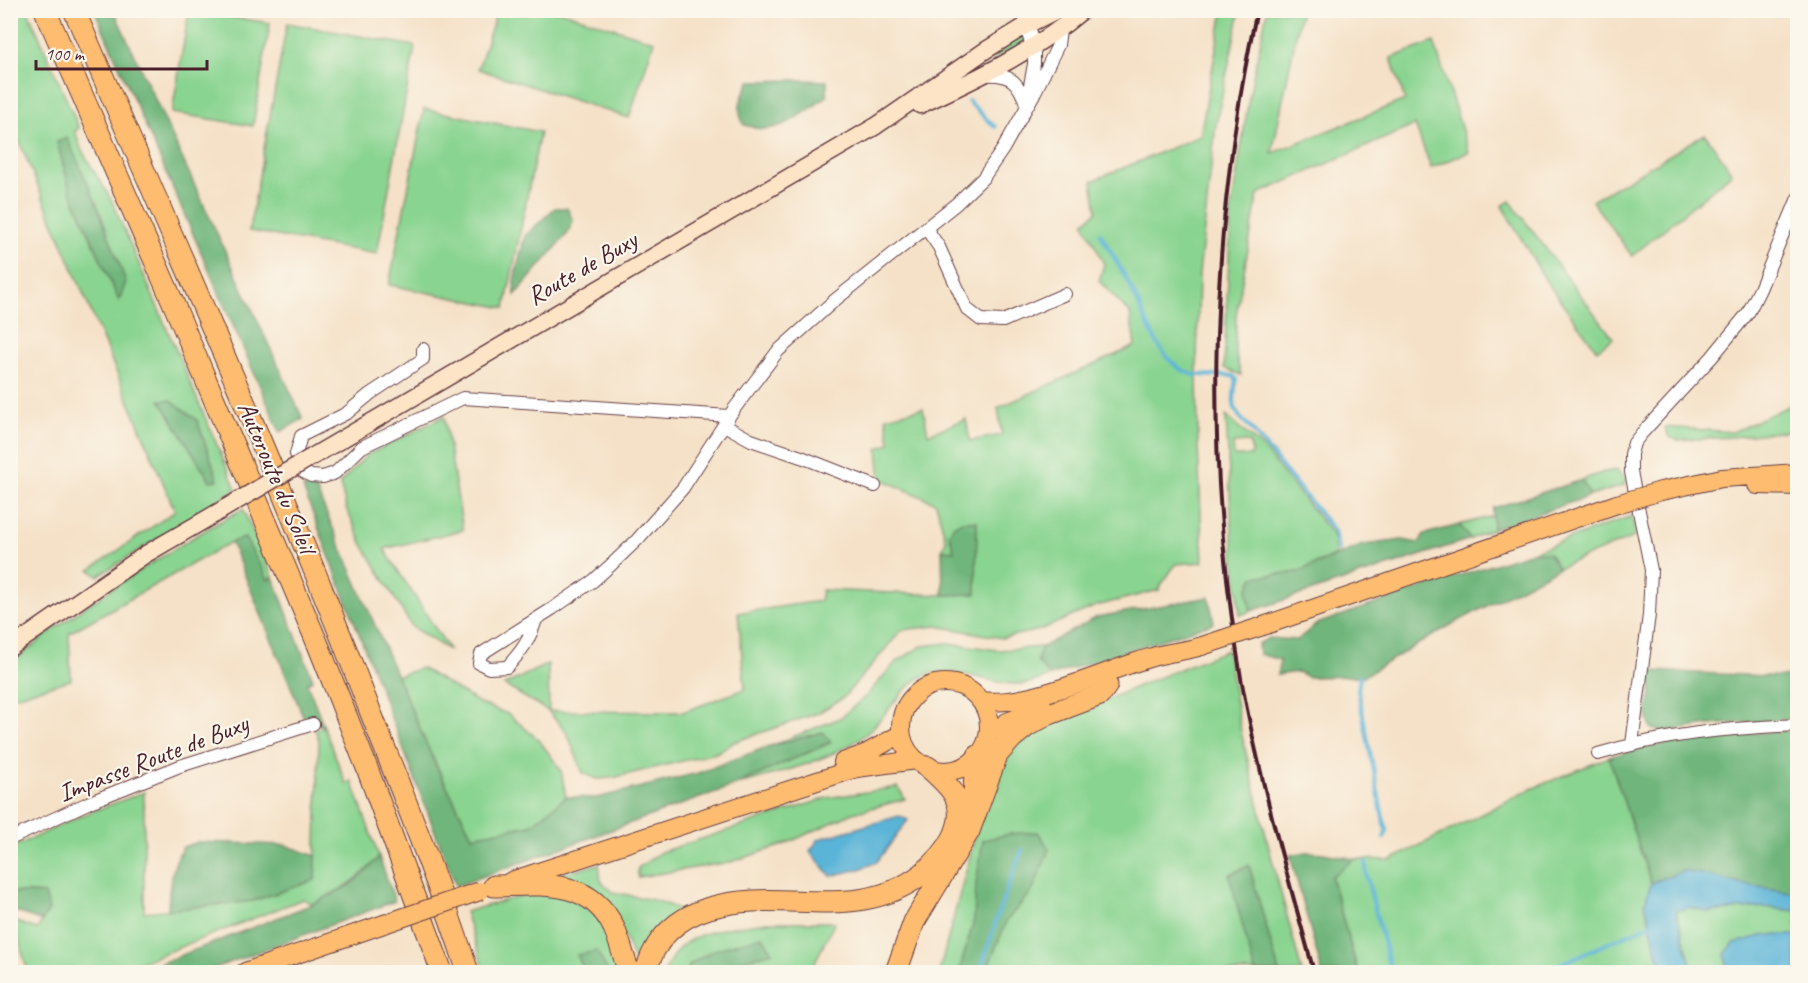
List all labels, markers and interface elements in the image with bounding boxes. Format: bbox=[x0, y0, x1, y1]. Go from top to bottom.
scale bar bbox=[36, 33, 207, 71]
text: 100 m bbox=[45, 43, 86, 65]
street label: Route de Buxy bbox=[521, 222, 645, 313]
street label: Autoroute du Soleil bbox=[230, 396, 326, 562]
street label: Impasse Route de Buxy bbox=[53, 706, 255, 809]

